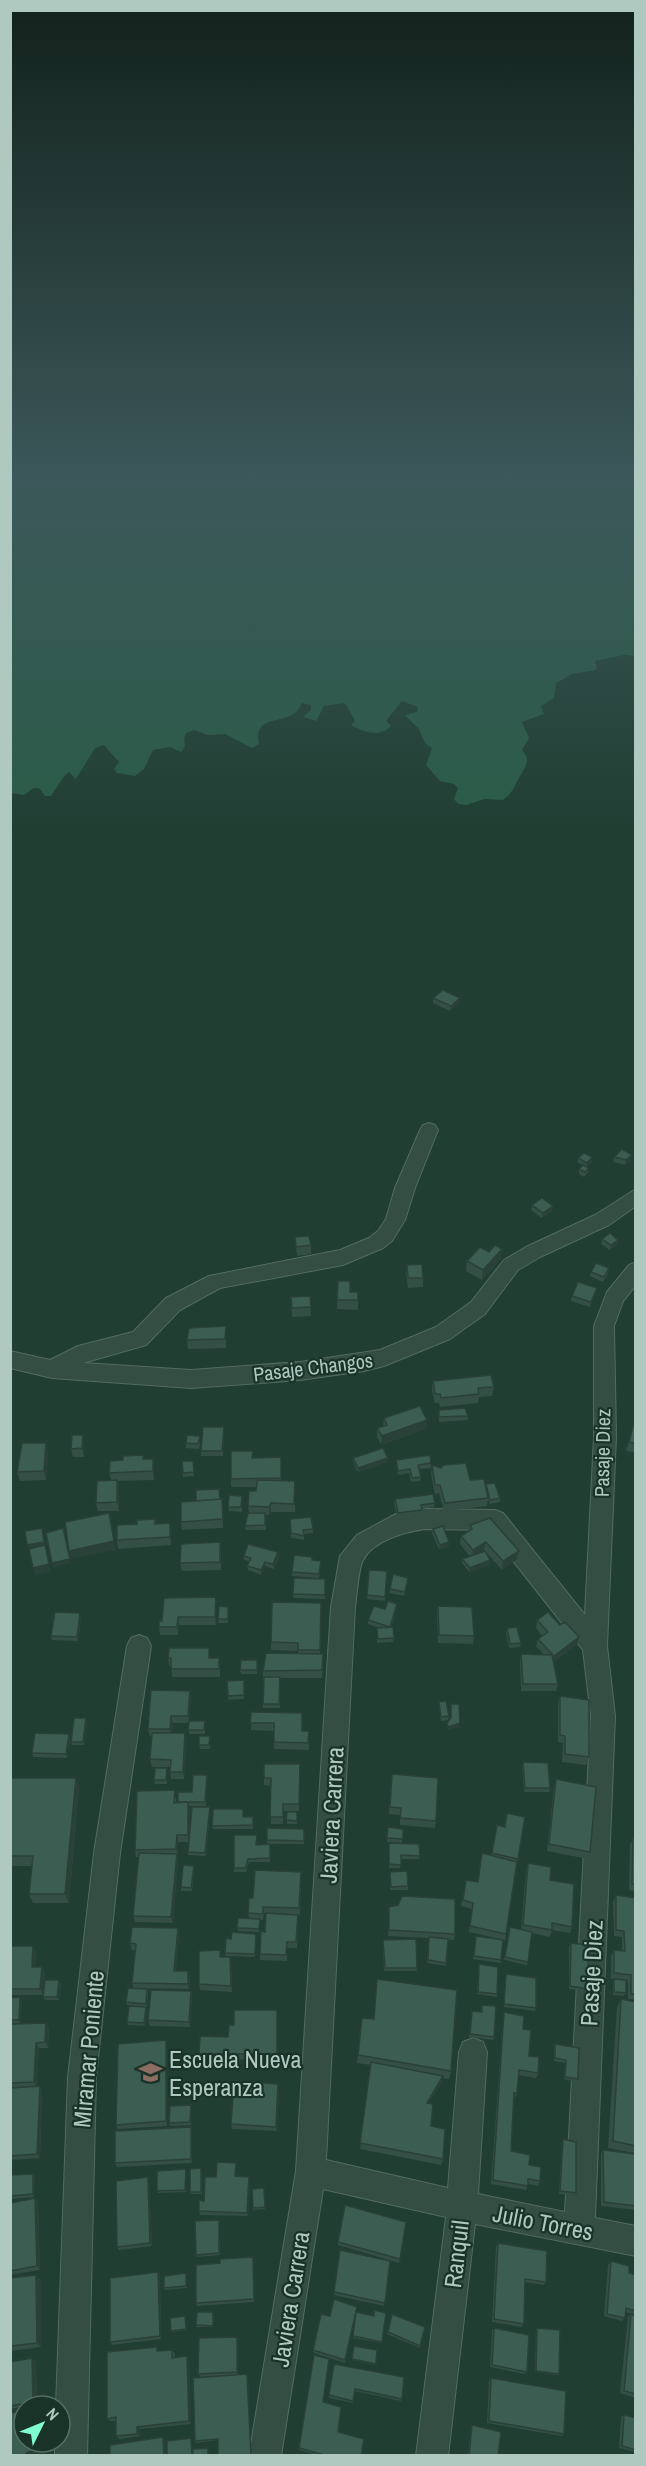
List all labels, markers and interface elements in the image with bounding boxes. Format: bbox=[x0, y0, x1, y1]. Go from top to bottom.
street label: Pasaje Changos bbox=[252, 1346, 374, 1388]
street label: Pasaje Diez bbox=[588, 1409, 616, 1497]
street label: Javiera Carrera bbox=[311, 1746, 351, 1884]
street label: Pasaje Diez bbox=[572, 1919, 610, 2027]
street label: Miramar Poniente bbox=[65, 1969, 111, 2129]
place label: Escuela Nueva Esperanza bbox=[169, 2043, 301, 2103]
school or university icon: Escuela Nueva Esperanza bbox=[138, 2060, 164, 2086]
street label: Julio Torres bbox=[490, 2197, 596, 2247]
street label: Ranquil bbox=[436, 2218, 476, 2290]
street label: Javiera Carrera bbox=[264, 2229, 317, 2369]
north arrow bbox=[12, 2394, 72, 2454]
text: N bbox=[42, 2403, 64, 2425]

